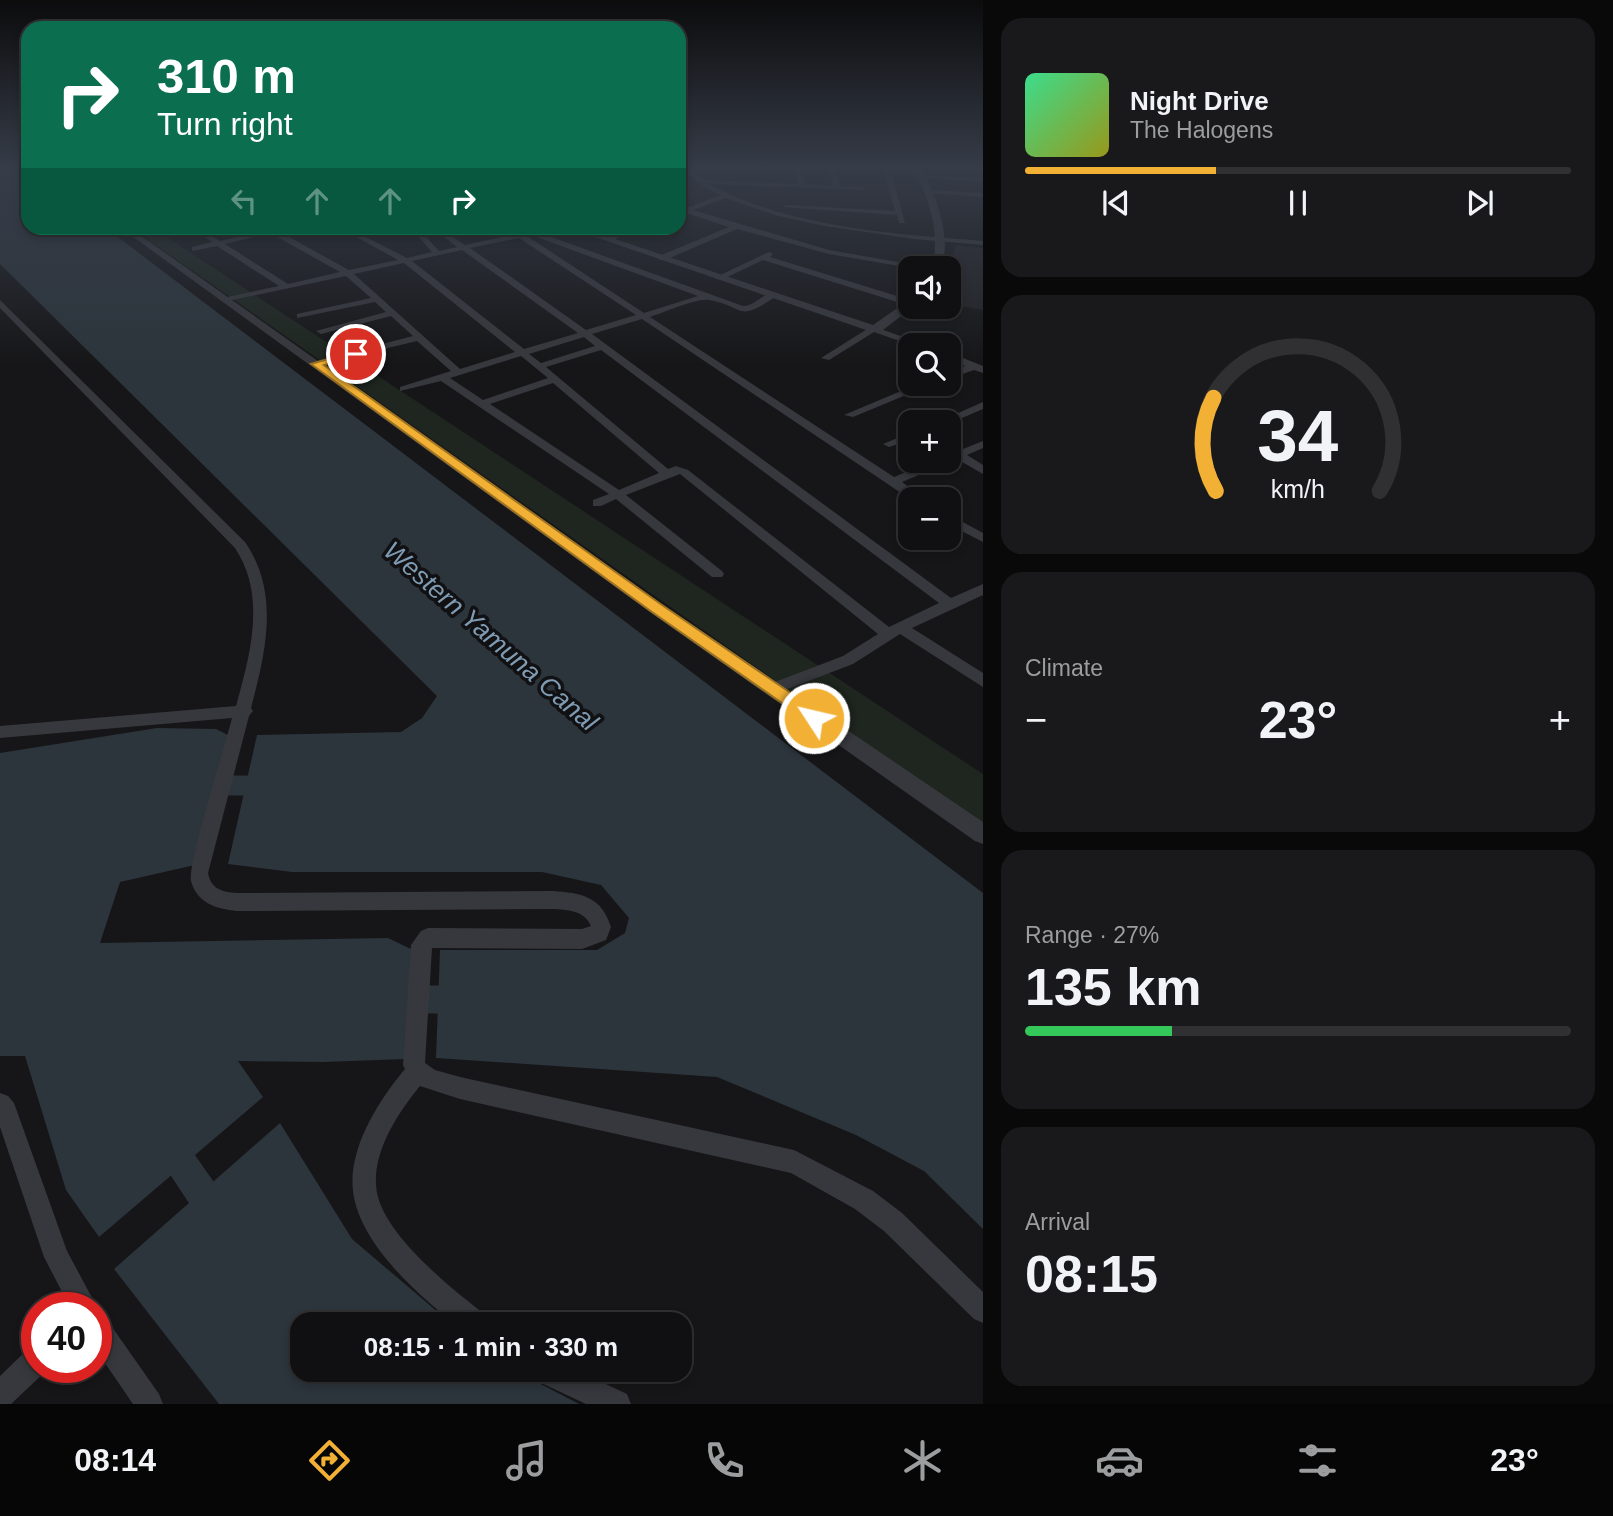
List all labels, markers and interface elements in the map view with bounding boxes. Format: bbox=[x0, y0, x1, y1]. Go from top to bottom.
icon: right bbox=[42, 49, 133, 140]
text: 310 m bbox=[157, 49, 296, 103]
text: Night Drive bbox=[1130, 86, 1269, 116]
text: Turn right bbox=[157, 106, 293, 142]
text: The Halogens bbox=[1130, 117, 1273, 143]
icon: left bbox=[225, 182, 263, 220]
icon: ahead bbox=[298, 182, 336, 220]
icon: ahead bbox=[371, 182, 409, 220]
icon: right bbox=[444, 182, 482, 220]
icon: previous bbox=[1097, 184, 1135, 222]
icon: pause bbox=[1279, 184, 1317, 222]
icon: next bbox=[1461, 184, 1499, 222]
map controls bbox=[898, 256, 961, 550]
button: sound bbox=[898, 256, 961, 319]
pin bbox=[326, 324, 386, 384]
button: search bbox=[898, 333, 961, 396]
icon: arrive bbox=[337, 335, 375, 373]
text: 34 bbox=[1258, 395, 1339, 476]
button: + bbox=[898, 410, 961, 473]
text: km/h bbox=[1271, 475, 1325, 503]
button: − bbox=[898, 487, 961, 550]
water label: Western Yamuna Canal bbox=[378, 535, 605, 738]
text: Climate bbox=[1025, 655, 1103, 681]
position arrow bbox=[777, 681, 851, 755]
text: 23° bbox=[1259, 691, 1337, 749]
text: − bbox=[1025, 699, 1047, 741]
text: + bbox=[1549, 699, 1571, 741]
text: Range · 27% bbox=[1025, 922, 1159, 948]
text: 135 km bbox=[1025, 958, 1201, 1016]
text: Arrival bbox=[1025, 1209, 1090, 1235]
text: 08:15 bbox=[1025, 1245, 1158, 1303]
speed limit sign: 40 bbox=[21, 1292, 112, 1383]
text: 08:15 · 1 min · 330 m bbox=[364, 1332, 618, 1362]
icon: directions bbox=[305, 1436, 354, 1485]
icon: music bbox=[502, 1436, 551, 1485]
icon: phone bbox=[700, 1436, 749, 1485]
icon: climate bbox=[898, 1436, 947, 1485]
icon: car bbox=[1095, 1436, 1144, 1485]
icon: filters bbox=[1293, 1436, 1342, 1485]
text: 08:14 bbox=[74, 1442, 156, 1478]
text: 23° bbox=[1490, 1442, 1539, 1478]

